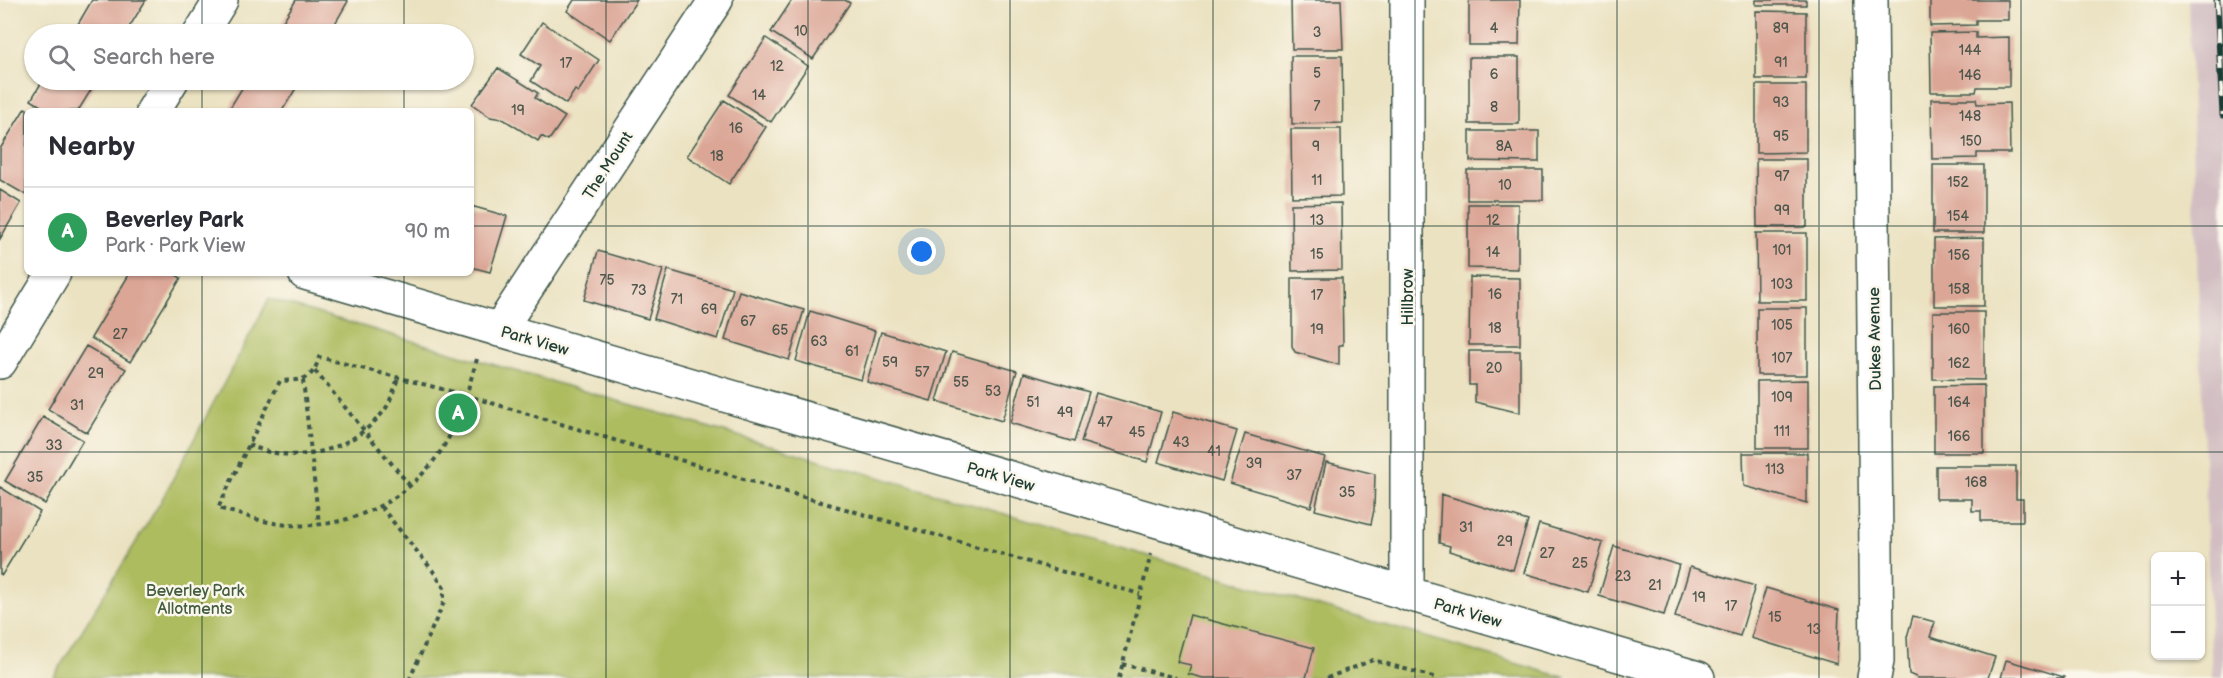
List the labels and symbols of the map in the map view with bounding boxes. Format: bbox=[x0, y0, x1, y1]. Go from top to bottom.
house number: 4 bbox=[1490, 20, 1499, 37]
house number: 89 bbox=[1773, 20, 1789, 37]
house number: 10 bbox=[794, 23, 808, 40]
house number: 3 bbox=[1313, 24, 1321, 41]
house number: 144 bbox=[1959, 42, 1982, 59]
house number: 91 bbox=[1774, 54, 1788, 71]
house number: 17 bbox=[560, 55, 572, 72]
house number: 12 bbox=[770, 58, 785, 75]
house number: 5 bbox=[1313, 65, 1321, 82]
house number: 6 bbox=[1490, 66, 1499, 83]
house number: 146 bbox=[1959, 67, 1982, 84]
house number: 14 bbox=[752, 87, 766, 104]
house number: 93 bbox=[1773, 94, 1789, 111]
house number: 7 bbox=[1314, 98, 1321, 115]
house number: 8 bbox=[1490, 99, 1498, 116]
house number: 19 bbox=[511, 102, 525, 119]
house number: 148 bbox=[1959, 108, 1981, 125]
house number: 16 bbox=[729, 120, 743, 137]
street label: The Mount bbox=[579, 128, 637, 203]
house number: 95 bbox=[1773, 128, 1789, 145]
house number: 150 bbox=[1960, 133, 1982, 150]
house number: 9 bbox=[1312, 138, 1320, 155]
house number: 8A bbox=[1496, 138, 1513, 155]
house number: 18 bbox=[710, 148, 724, 165]
house number: 97 bbox=[1775, 168, 1790, 185]
house number: 11 bbox=[1312, 172, 1322, 189]
house number: 152 bbox=[1947, 174, 1970, 191]
house number: 10 bbox=[1498, 177, 1512, 194]
house number: 99 bbox=[1774, 202, 1790, 219]
house number: 154 bbox=[1947, 208, 1969, 225]
house number: 13 bbox=[1310, 212, 1324, 229]
house number: 12 bbox=[1486, 212, 1501, 229]
your location bbox=[907, 237, 936, 266]
house number: 101 bbox=[1772, 242, 1792, 259]
house number: 14 bbox=[1486, 244, 1500, 261]
house number: 15 bbox=[1310, 246, 1324, 263]
house number: 156 bbox=[1948, 247, 1970, 264]
street label: Hillbrow bbox=[1399, 268, 1418, 325]
house number: 75 bbox=[600, 272, 614, 289]
house number: 103 bbox=[1771, 276, 1793, 293]
house number: 158 bbox=[1948, 281, 1970, 298]
house number: 73 bbox=[631, 282, 647, 299]
house number: 16 bbox=[1488, 286, 1502, 303]
house number: 17 bbox=[1311, 287, 1323, 304]
street label: Dukes Avenue bbox=[1865, 287, 1886, 391]
house number: 71 bbox=[671, 291, 683, 308]
house number: 69 bbox=[701, 301, 717, 318]
house number: 67 bbox=[740, 313, 756, 330]
house number: 105 bbox=[1771, 317, 1793, 334]
house number: 18 bbox=[1488, 320, 1502, 337]
house number: 19 bbox=[1310, 321, 1324, 338]
house number: 160 bbox=[1948, 321, 1970, 338]
house number: 65 bbox=[772, 322, 788, 339]
street label: Park View bbox=[498, 323, 571, 360]
house number: 27 bbox=[112, 326, 128, 343]
house number: 63 bbox=[810, 333, 828, 350]
house number: 61 bbox=[845, 343, 859, 360]
house number: 107 bbox=[1772, 350, 1792, 367]
house number: 59 bbox=[882, 354, 898, 371]
house number: 162 bbox=[1948, 355, 1971, 372]
house number: 20 bbox=[1486, 360, 1502, 377]
house number: 57 bbox=[915, 364, 930, 381]
house number: 29 bbox=[88, 365, 104, 382]
house number: 55 bbox=[953, 374, 969, 391]
house number: 53 bbox=[985, 383, 1001, 400]
house number: 109 bbox=[1771, 389, 1793, 406]
pin: A bbox=[438, 390, 478, 436]
house number: 51 bbox=[1026, 394, 1040, 411]
house number: 164 bbox=[1948, 394, 1971, 411]
house number: 31 bbox=[70, 397, 84, 414]
house number: 49 bbox=[1057, 404, 1073, 421]
house number: 47 bbox=[1097, 414, 1113, 431]
house number: 111 bbox=[1774, 423, 1790, 440]
house number: 45 bbox=[1129, 424, 1145, 441]
house number: 166 bbox=[1948, 428, 1971, 445]
house number: 43 bbox=[1172, 434, 1190, 451]
house number: 33 bbox=[45, 437, 63, 454]
house number: 41 bbox=[1207, 443, 1221, 460]
house number: 39 bbox=[1246, 455, 1262, 472]
street label: Park View bbox=[964, 459, 1037, 496]
house number: 113 bbox=[1765, 461, 1785, 478]
house number: 37 bbox=[1286, 467, 1302, 484]
house number: 35 bbox=[27, 469, 43, 486]
house number: 168 bbox=[1965, 474, 1987, 491]
house number: 35 bbox=[1339, 484, 1355, 501]
house number: 31 bbox=[1459, 519, 1473, 536]
house number: 29 bbox=[1497, 533, 1513, 550]
house number: 27 bbox=[1539, 545, 1555, 562]
house number: 25 bbox=[1572, 555, 1588, 572]
house number: 23 bbox=[1615, 568, 1631, 585]
house number: 21 bbox=[1648, 577, 1662, 594]
park label: Beverley Park Allotments bbox=[146, 582, 244, 619]
house number: 19 bbox=[1692, 589, 1706, 606]
street label: Park View bbox=[1431, 595, 1504, 632]
house number: 17 bbox=[1725, 598, 1737, 615]
house number: 15 bbox=[1768, 609, 1782, 626]
house number: 13 bbox=[1807, 621, 1821, 638]

